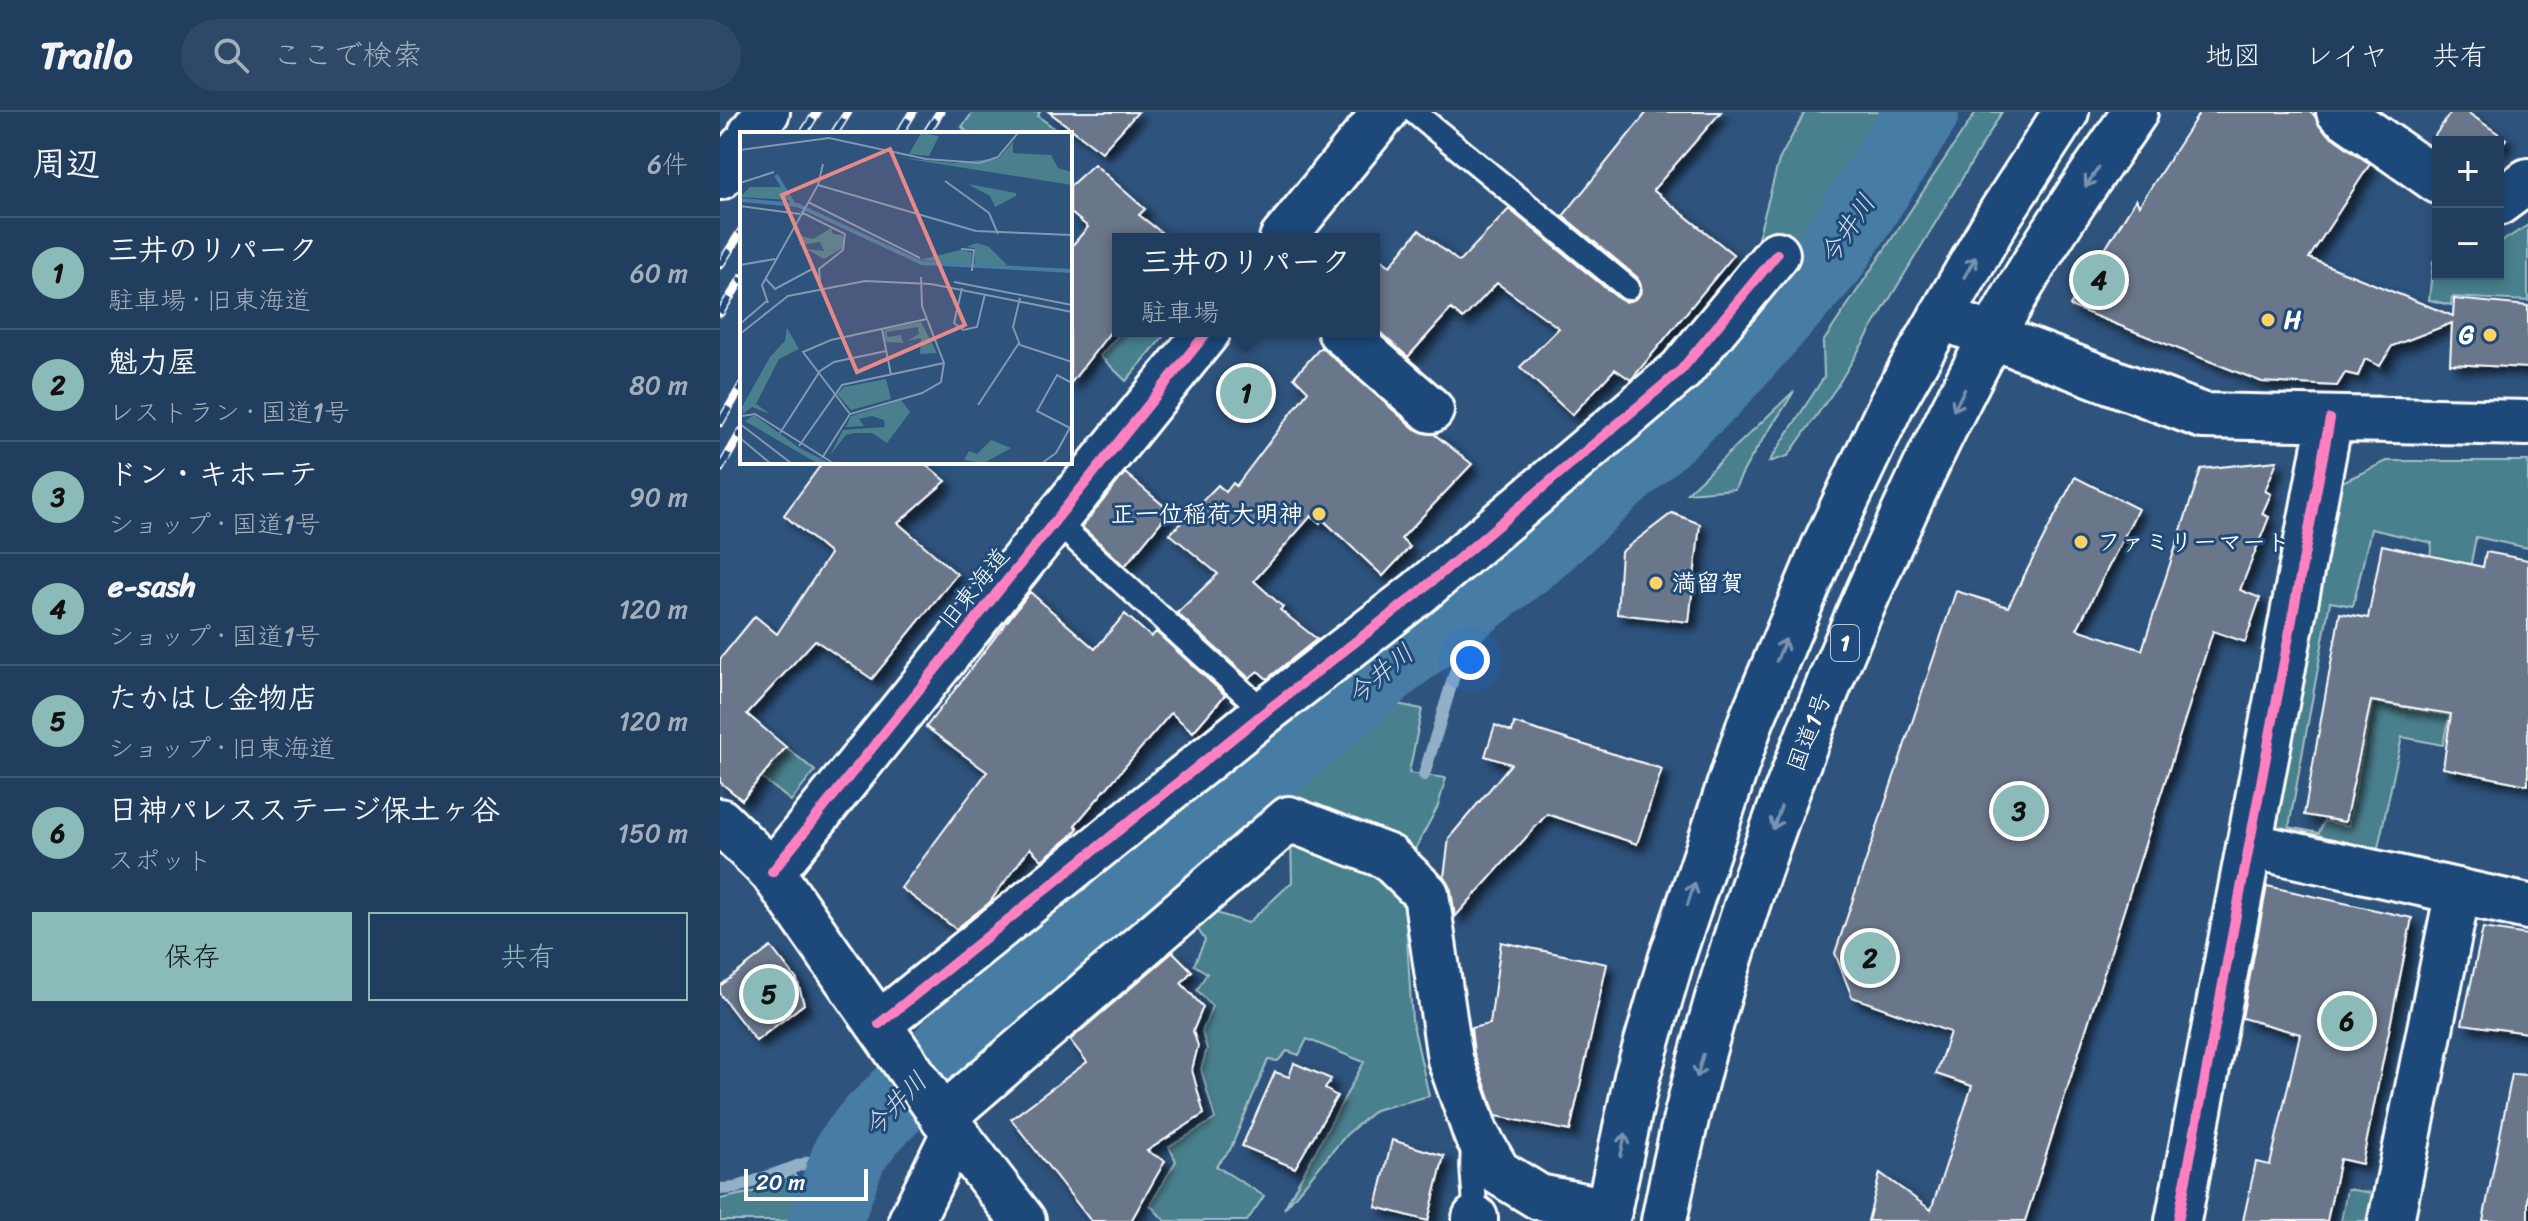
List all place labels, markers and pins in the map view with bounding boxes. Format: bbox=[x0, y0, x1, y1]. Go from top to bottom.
pin: 4 bbox=[2073, 250, 2125, 310]
place label: H bbox=[2284, 299, 2302, 341]
marker: H bbox=[2259, 311, 2277, 329]
place label: G bbox=[2459, 314, 2475, 356]
marker: G bbox=[2481, 326, 2499, 344]
pin: 1 bbox=[1220, 363, 1272, 423]
place label: 正一位稲荷大明神 bbox=[1111, 493, 1303, 535]
marker: 正一位稲荷大明神 bbox=[1310, 505, 1328, 523]
place label: ファミリーマート bbox=[2097, 521, 2290, 563]
marker: ファミリーマート bbox=[2072, 533, 2090, 551]
place label: 満留賀 bbox=[1672, 562, 1744, 604]
marker: 満留賀 bbox=[1647, 574, 1665, 592]
pin: 3 bbox=[1993, 781, 2045, 841]
pin: 2 bbox=[1844, 928, 1896, 988]
pin: 5 bbox=[743, 964, 795, 1024]
pin: 6 bbox=[2321, 991, 2373, 1051]

